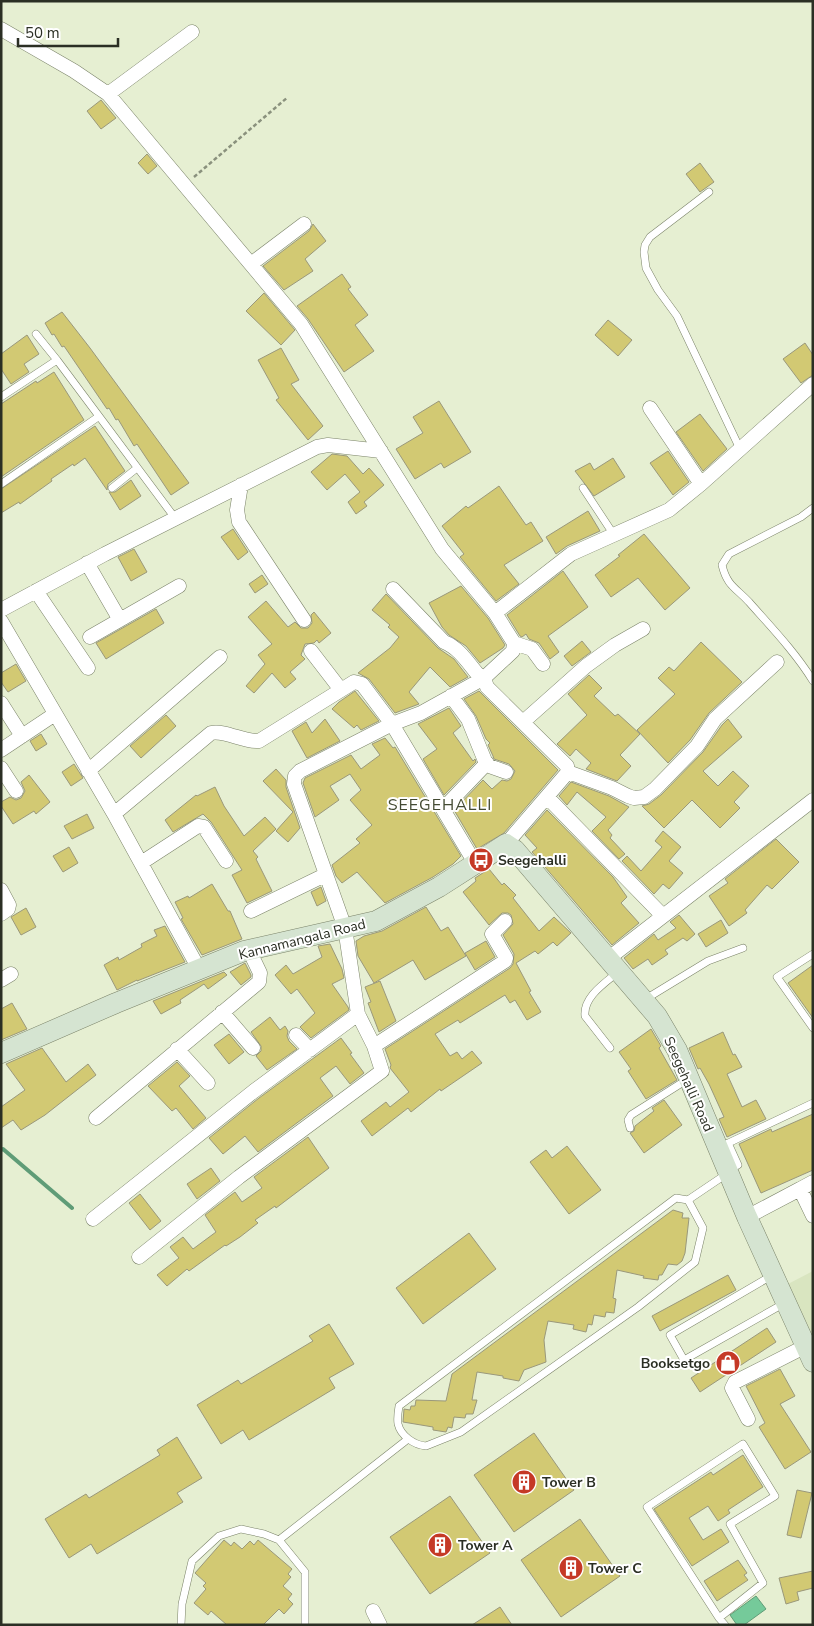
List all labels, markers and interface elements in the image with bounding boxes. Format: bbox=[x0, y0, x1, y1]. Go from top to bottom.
scale bar bbox=[18, 15, 118, 47]
text: 50 m bbox=[25, 23, 60, 43]
district label: SEEGEHALLI bbox=[388, 794, 492, 816]
bus stop icon: Seegehalli bbox=[468, 847, 494, 873]
place label: Seegehalli bbox=[498, 851, 566, 870]
street label: Kannamangala Road bbox=[237, 915, 368, 964]
street label: Seegehalli Road bbox=[659, 1034, 718, 1135]
shop icon: Booksetgo bbox=[715, 1350, 741, 1376]
place label: Booksetgo bbox=[641, 1354, 710, 1373]
building icon: Tower B bbox=[511, 1469, 537, 1495]
place label: Tower B bbox=[542, 1473, 596, 1492]
building icon: Tower A bbox=[427, 1532, 453, 1558]
place label: Tower A bbox=[458, 1536, 513, 1555]
building icon: Tower C bbox=[558, 1555, 584, 1581]
place label: Tower C bbox=[588, 1559, 642, 1578]

